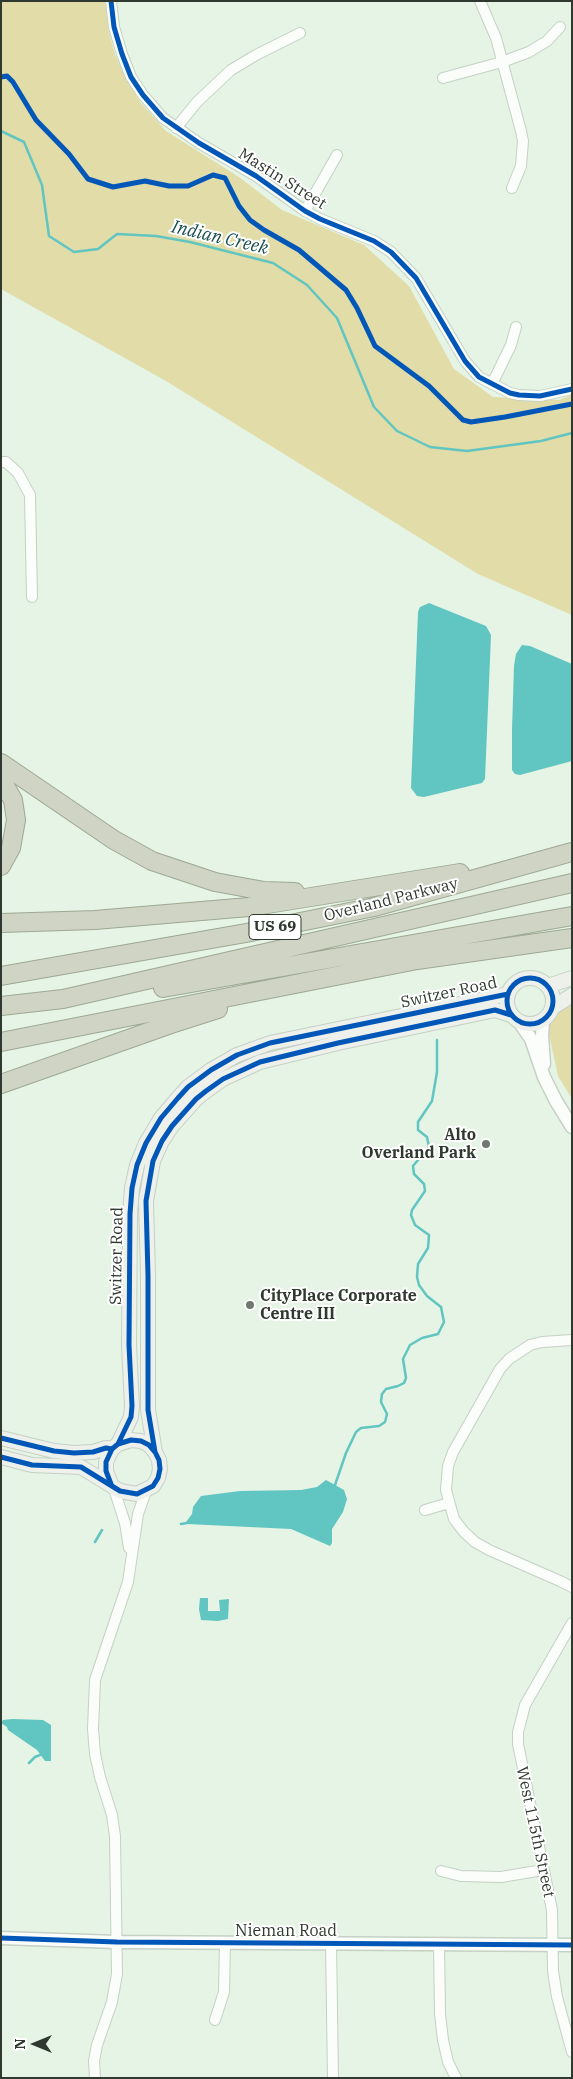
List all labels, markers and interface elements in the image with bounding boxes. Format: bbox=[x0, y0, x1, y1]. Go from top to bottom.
street label: Mastin Street bbox=[235, 144, 329, 214]
water label: Indian Creek bbox=[169, 216, 271, 260]
street label: Overland Parkway bbox=[322, 874, 460, 926]
road number: US 69 bbox=[249, 914, 301, 940]
street label: Switzer Road bbox=[399, 973, 499, 1013]
place label: Alto Overland Park bbox=[362, 1125, 476, 1163]
marker: Alto Overland Park bbox=[480, 1138, 492, 1150]
street label: Switzer Road bbox=[107, 1207, 127, 1305]
place label: CityPlace Corporate Centre III bbox=[260, 1286, 417, 1324]
marker: CityPlace Corporate Centre III bbox=[244, 1299, 256, 1311]
street label: West 115th Street bbox=[512, 1765, 558, 1899]
street label: Nieman Road bbox=[235, 1921, 337, 1941]
north arrow bbox=[10, 2019, 60, 2069]
text: N bbox=[11, 2038, 29, 2050]

